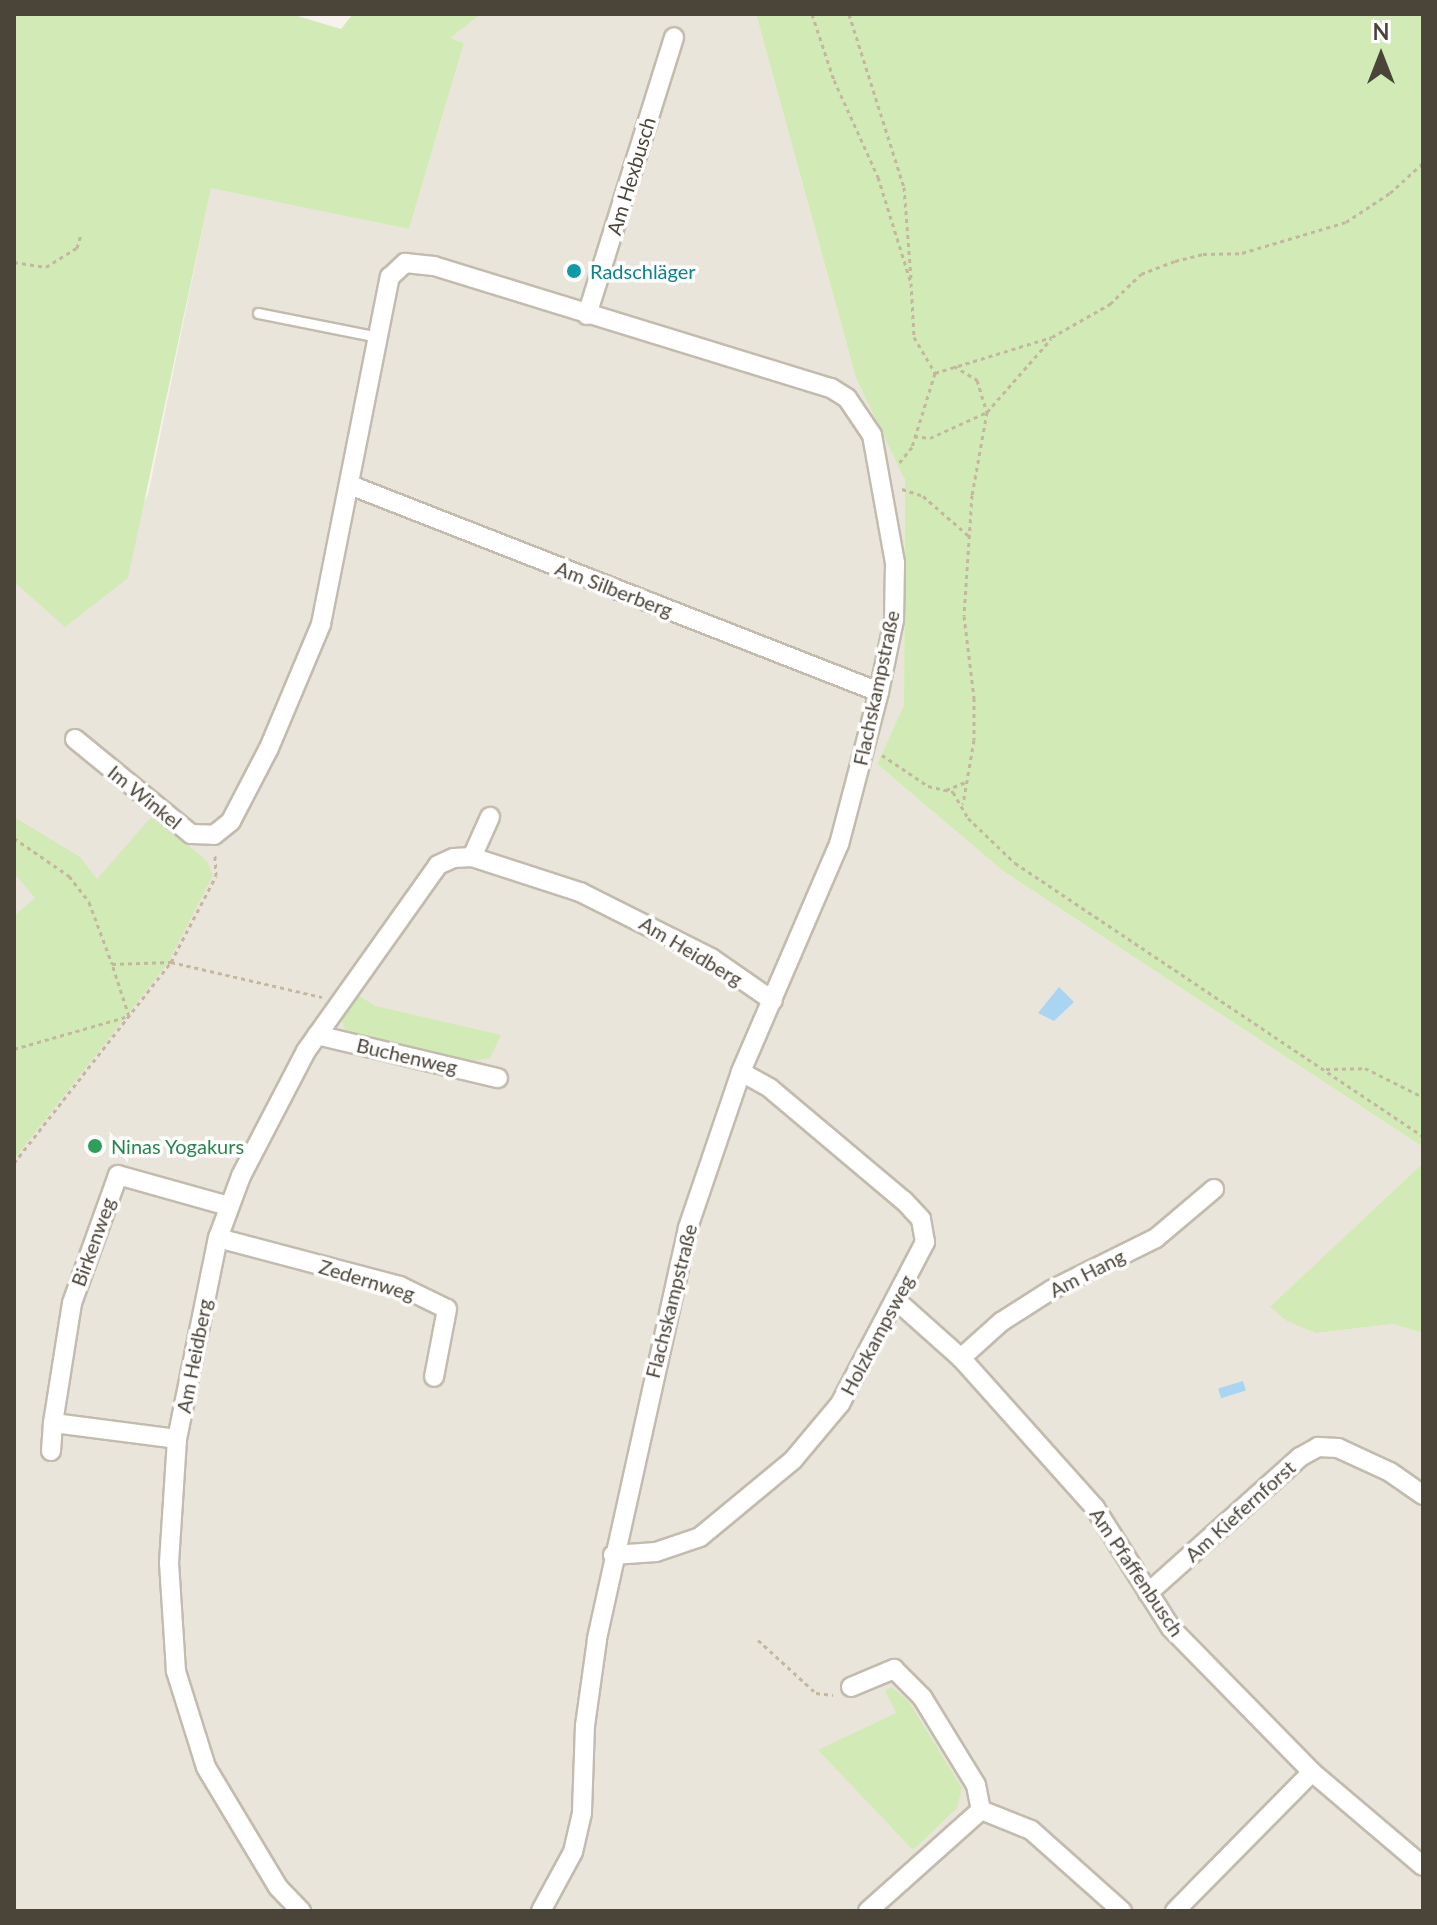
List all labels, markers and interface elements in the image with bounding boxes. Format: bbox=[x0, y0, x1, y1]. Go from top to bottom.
north arrow bbox=[1341, 16, 1421, 96]
text: N bbox=[1373, 18, 1389, 45]
street label: Am Hexbusch bbox=[602, 114, 660, 238]
place label: Radschläger bbox=[590, 259, 696, 283]
marker: Radschläger bbox=[565, 262, 583, 280]
street label: Am Silberberg bbox=[552, 556, 676, 622]
street label: Flachskampstraße bbox=[848, 608, 904, 768]
street label: Im Winkel bbox=[103, 760, 187, 834]
street label: Am Heidberg bbox=[635, 911, 747, 991]
street label: Buchenweg bbox=[354, 1033, 460, 1079]
place label: Ninas Yogakurs bbox=[111, 1134, 245, 1158]
marker: Ninas Yogakurs bbox=[86, 1137, 104, 1155]
street label: Birkenweg bbox=[66, 1194, 120, 1290]
street label: Flachskampstraße bbox=[640, 1221, 702, 1381]
street label: Am Hang bbox=[1045, 1244, 1129, 1302]
street label: Zedernweg bbox=[316, 1254, 418, 1306]
street label: Holzkampsweg bbox=[835, 1271, 919, 1399]
street label: Am Heidberg bbox=[171, 1297, 217, 1415]
street label: Am Kiefernforst bbox=[1180, 1455, 1300, 1567]
street label: Am Pfaffenbusch bbox=[1085, 1503, 1189, 1641]

